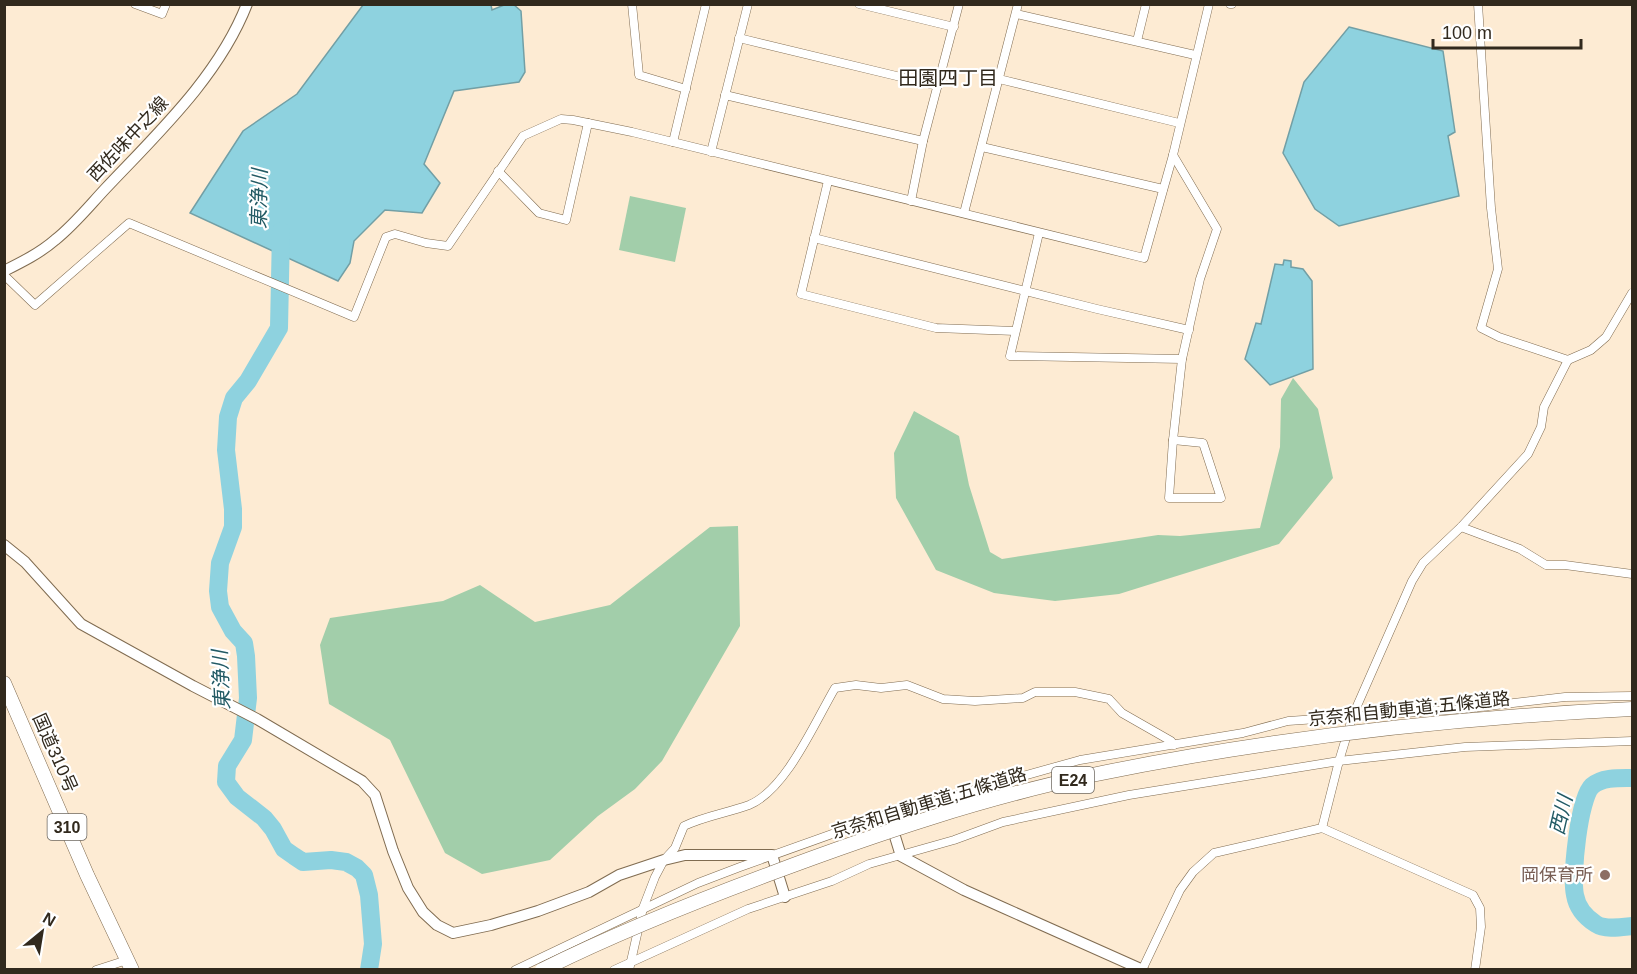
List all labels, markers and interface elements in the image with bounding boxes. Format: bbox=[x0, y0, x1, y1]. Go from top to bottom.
scale bar bbox=[1433, 12, 1582, 50]
text: 100 m bbox=[1442, 23, 1492, 43]
district label: 田園四丁目 bbox=[898, 67, 998, 89]
street label: 西佐味中之線 bbox=[84, 93, 172, 185]
water label: 東浄川 bbox=[247, 167, 271, 229]
water label: 東浄川 bbox=[208, 647, 234, 711]
street label: 京奈和自動車道;五條道路 bbox=[1307, 688, 1511, 730]
street label: 国道310号 bbox=[29, 711, 81, 795]
street label: 京奈和自動車道;五條道路 bbox=[829, 764, 1029, 842]
road number: E24 bbox=[1052, 767, 1094, 793]
water label: 西川 bbox=[1546, 791, 1577, 837]
road number: 310 bbox=[48, 814, 86, 840]
place label: 岡保育所 bbox=[1521, 865, 1593, 885]
marker: 岡保育所 bbox=[1598, 868, 1612, 882]
north arrow bbox=[12, 902, 72, 962]
text: N bbox=[40, 909, 59, 930]

